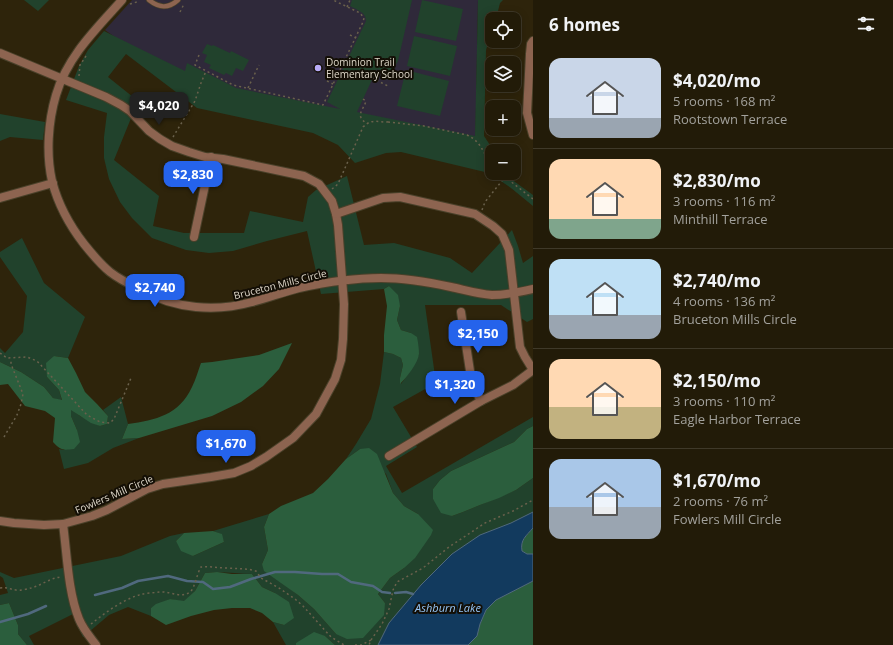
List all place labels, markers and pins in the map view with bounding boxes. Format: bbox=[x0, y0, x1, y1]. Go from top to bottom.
place label: Dominion Trail Elementary School bbox=[326, 55, 412, 81]
marker: Dominion Trail Elementary School bbox=[313, 63, 323, 73]
pin: $4,020 bbox=[126, 92, 192, 126]
pin: $2,830 bbox=[160, 161, 226, 195]
pin: $2,740 bbox=[122, 274, 188, 308]
pin: $2,150 bbox=[445, 320, 511, 354]
pin: $1,320 bbox=[422, 371, 488, 405]
pin: $1,670 bbox=[193, 430, 259, 464]

